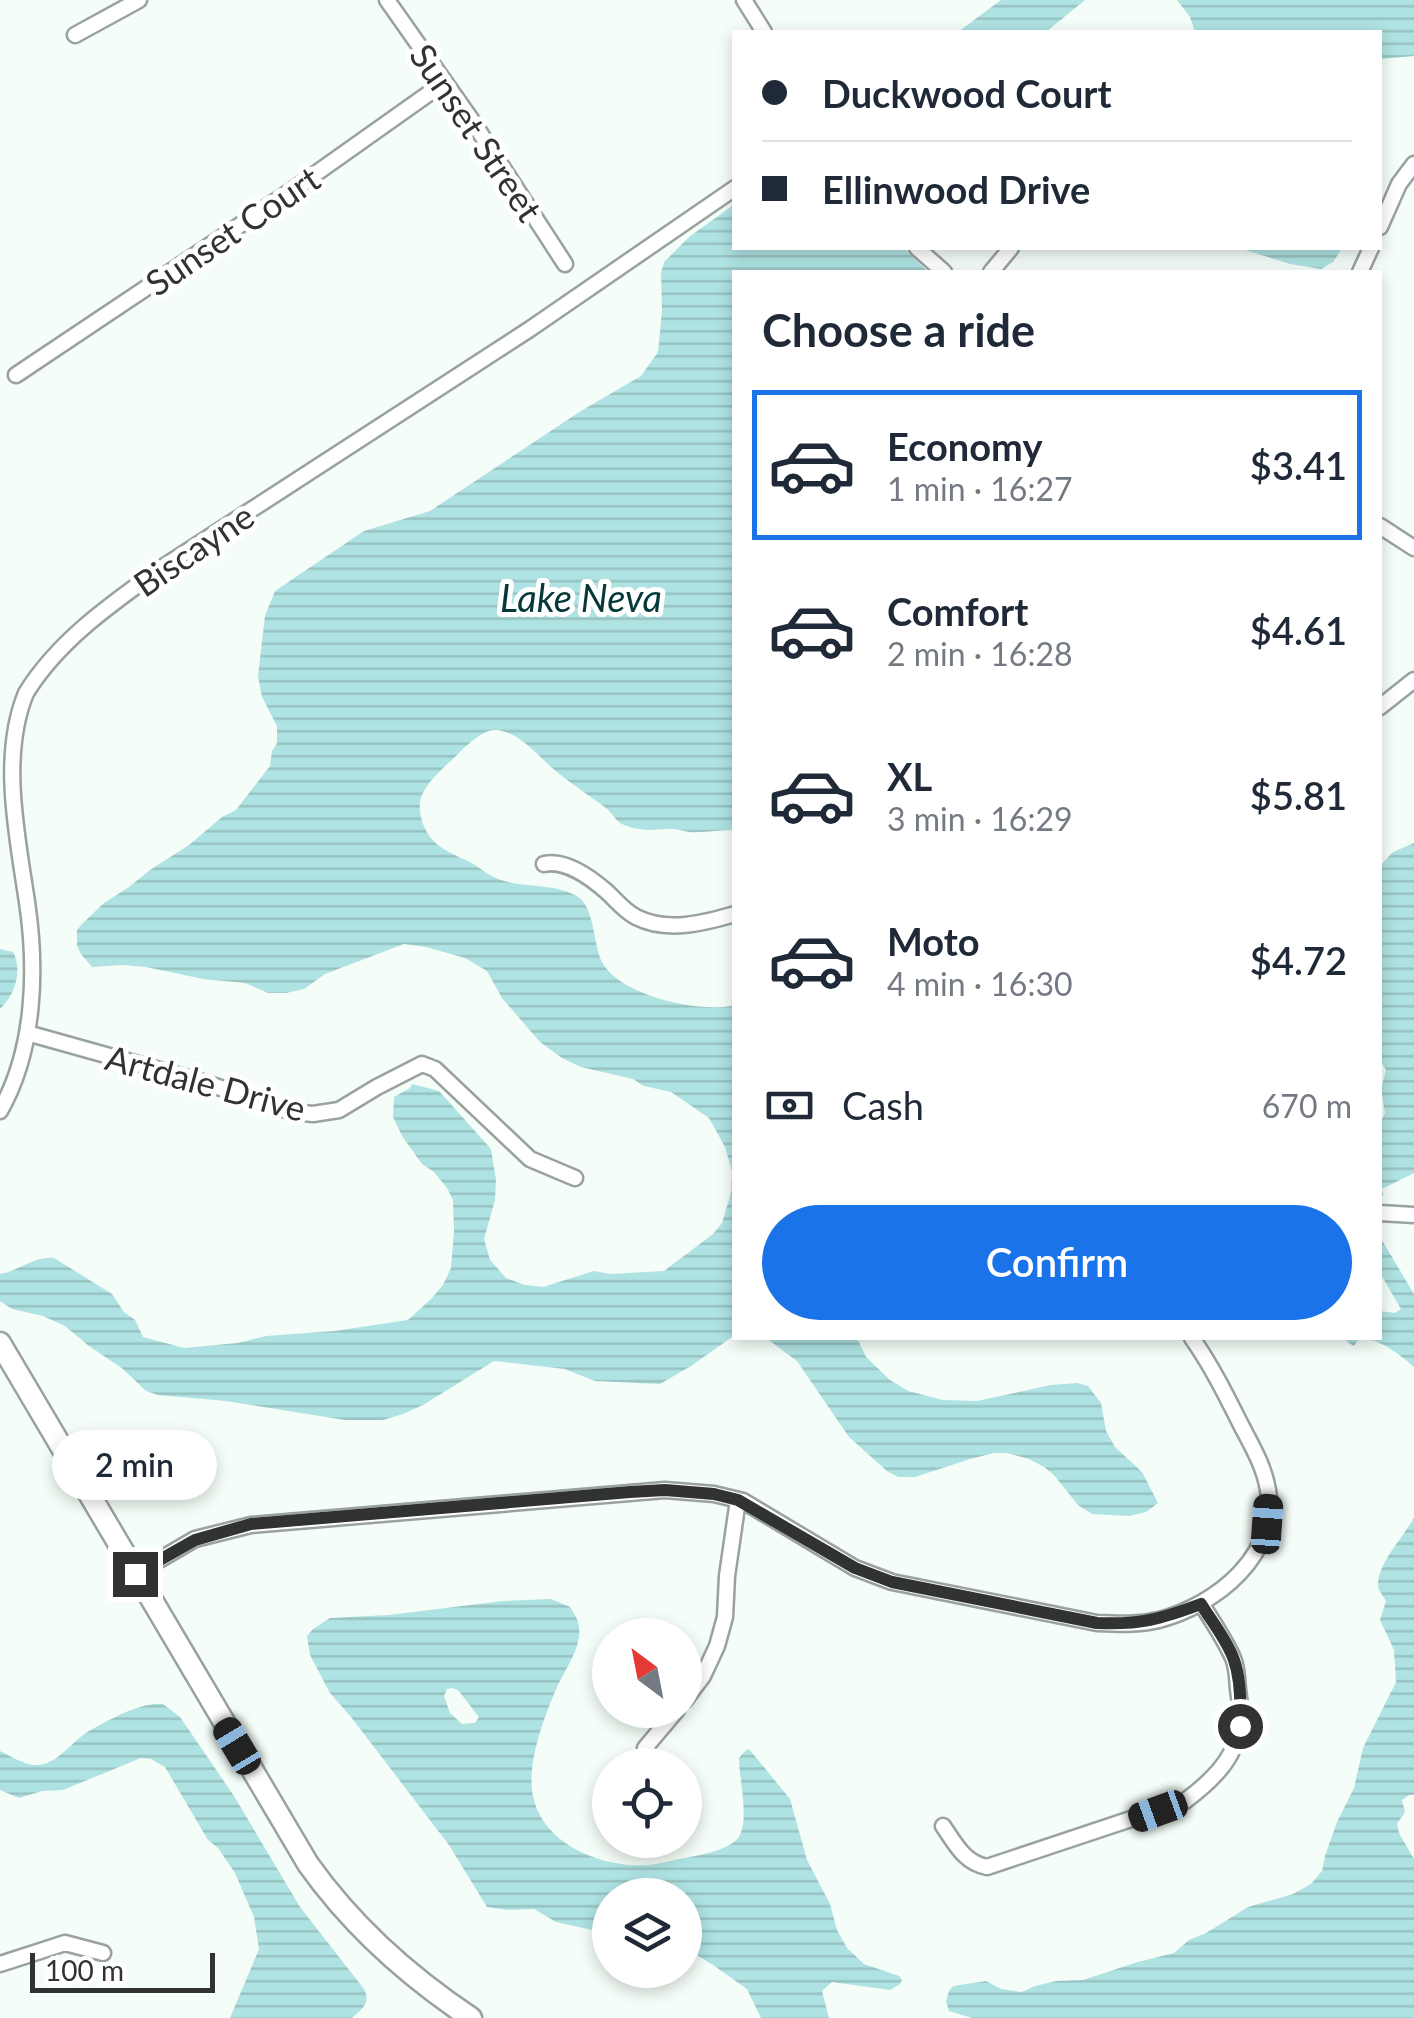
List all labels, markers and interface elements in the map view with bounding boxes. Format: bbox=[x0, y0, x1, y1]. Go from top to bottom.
street label: Sunset Street bbox=[402, 35, 552, 229]
text: Duckwood Court bbox=[822, 70, 1112, 116]
street label: Sunset Court bbox=[137, 156, 327, 303]
text: Ellinwood Drive bbox=[822, 166, 1090, 212]
text: Choose a ride bbox=[762, 303, 1035, 357]
icon: car bbox=[767, 420, 857, 510]
text: Economy bbox=[887, 423, 1042, 469]
text: $3.41 bbox=[1250, 442, 1347, 488]
text: 1 min · 16:27 bbox=[887, 469, 1073, 508]
street label: Biscayne bbox=[125, 494, 261, 604]
water label: Lake Neva bbox=[500, 574, 662, 620]
icon: car bbox=[767, 585, 857, 675]
text: Comfort bbox=[887, 588, 1028, 634]
text: $4.61 bbox=[1250, 607, 1347, 653]
text: 2 min · 16:28 bbox=[887, 634, 1073, 673]
icon: car bbox=[767, 750, 857, 840]
text: XL bbox=[887, 753, 932, 799]
text: $5.81 bbox=[1250, 772, 1347, 818]
text: 3 min · 16:29 bbox=[887, 799, 1073, 838]
icon: car bbox=[767, 915, 857, 1005]
text: Moto bbox=[887, 918, 980, 964]
text: $4.72 bbox=[1250, 937, 1347, 983]
text: 4 min · 16:30 bbox=[887, 964, 1073, 1003]
street label: Artdale Drive bbox=[102, 1035, 310, 1129]
icon: cash bbox=[762, 1078, 817, 1133]
text: Cash bbox=[842, 1082, 924, 1128]
text: 670 m bbox=[1262, 1086, 1352, 1125]
button: Confirm bbox=[762, 1205, 1352, 1320]
callout: 2 min bbox=[52, 1429, 218, 1499]
text: 2 min bbox=[95, 1445, 174, 1484]
car bbox=[1250, 1493, 1284, 1555]
route end bbox=[113, 1552, 158, 1597]
north arrow bbox=[592, 1618, 702, 1728]
map controls bbox=[592, 1618, 702, 1988]
route start bbox=[1218, 1704, 1263, 1749]
car bbox=[209, 1713, 265, 1779]
button: locate bbox=[592, 1748, 702, 1858]
car bbox=[1125, 1787, 1191, 1835]
button: layers bbox=[592, 1878, 702, 1988]
scale bar bbox=[30, 1948, 215, 1992]
text: 100 m bbox=[45, 1953, 124, 1987]

